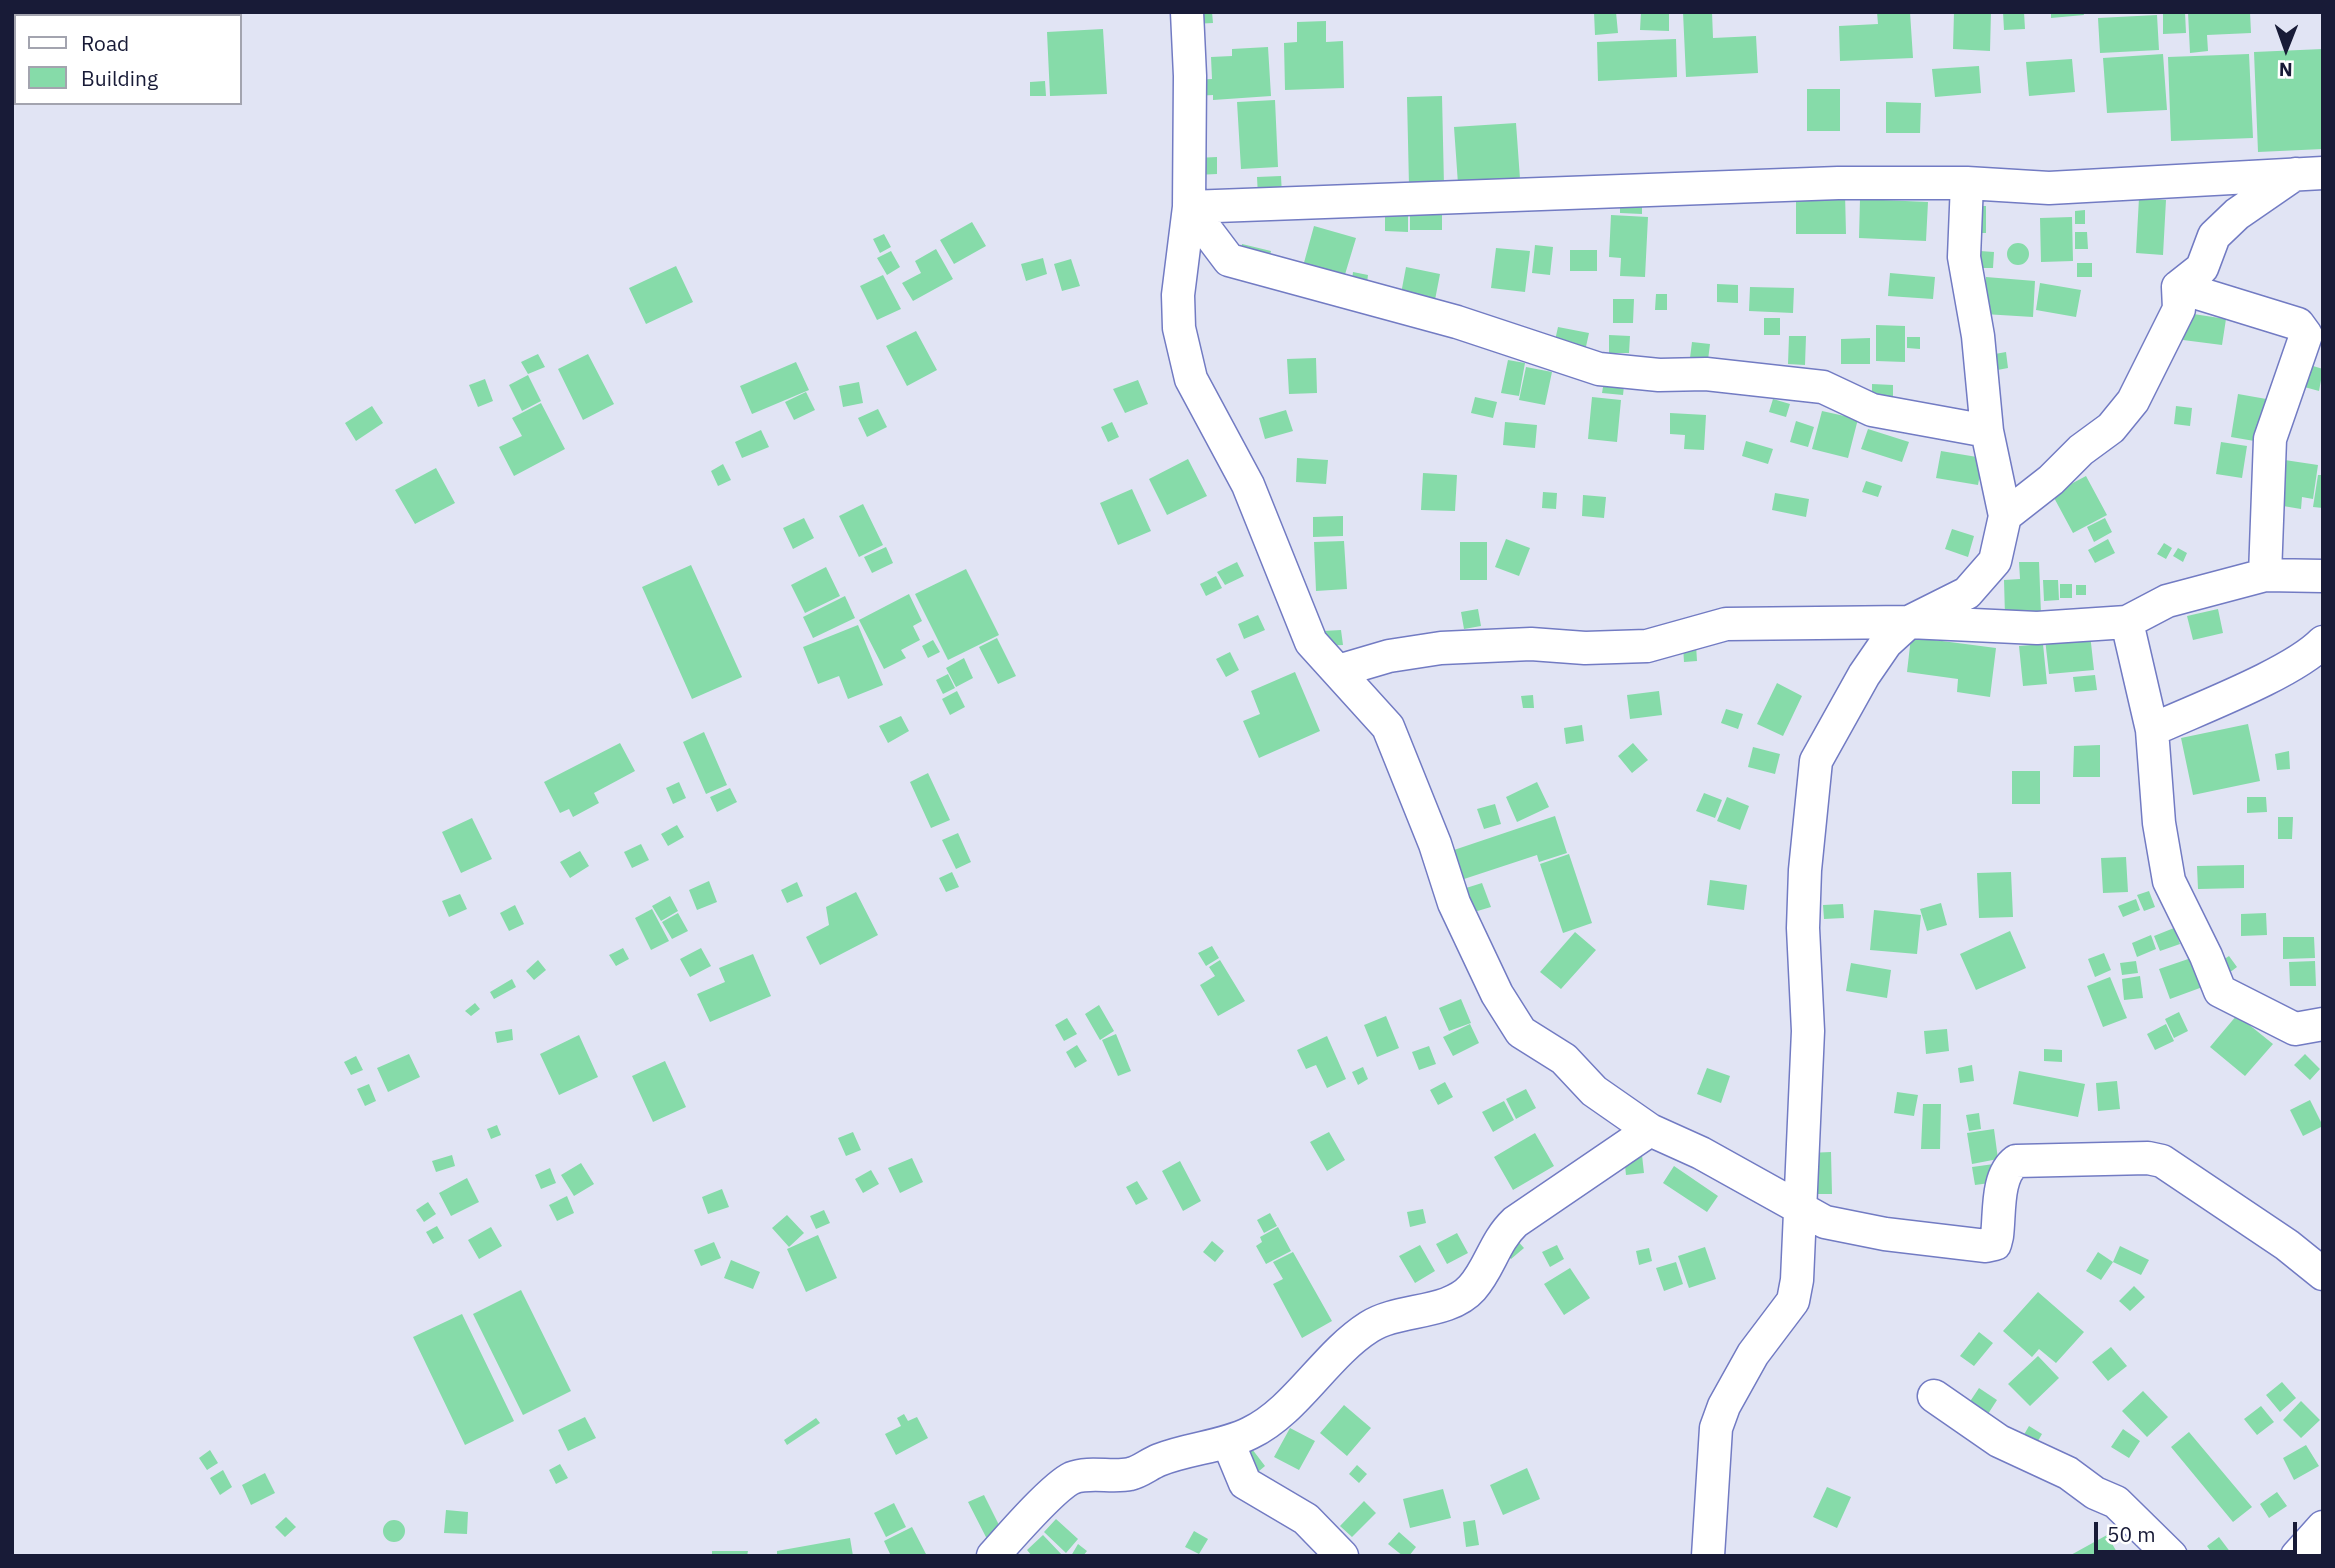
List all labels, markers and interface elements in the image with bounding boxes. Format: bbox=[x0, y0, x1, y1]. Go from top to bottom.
legend bbox=[14, 14, 242, 105]
north arrow bbox=[2251, 14, 2321, 84]
text: Road bbox=[81, 29, 129, 57]
text: N bbox=[2279, 58, 2293, 82]
text: Building bbox=[81, 64, 158, 92]
scale bar bbox=[2097, 1508, 2300, 1552]
text: 50 m bbox=[2107, 1520, 2156, 1548]

